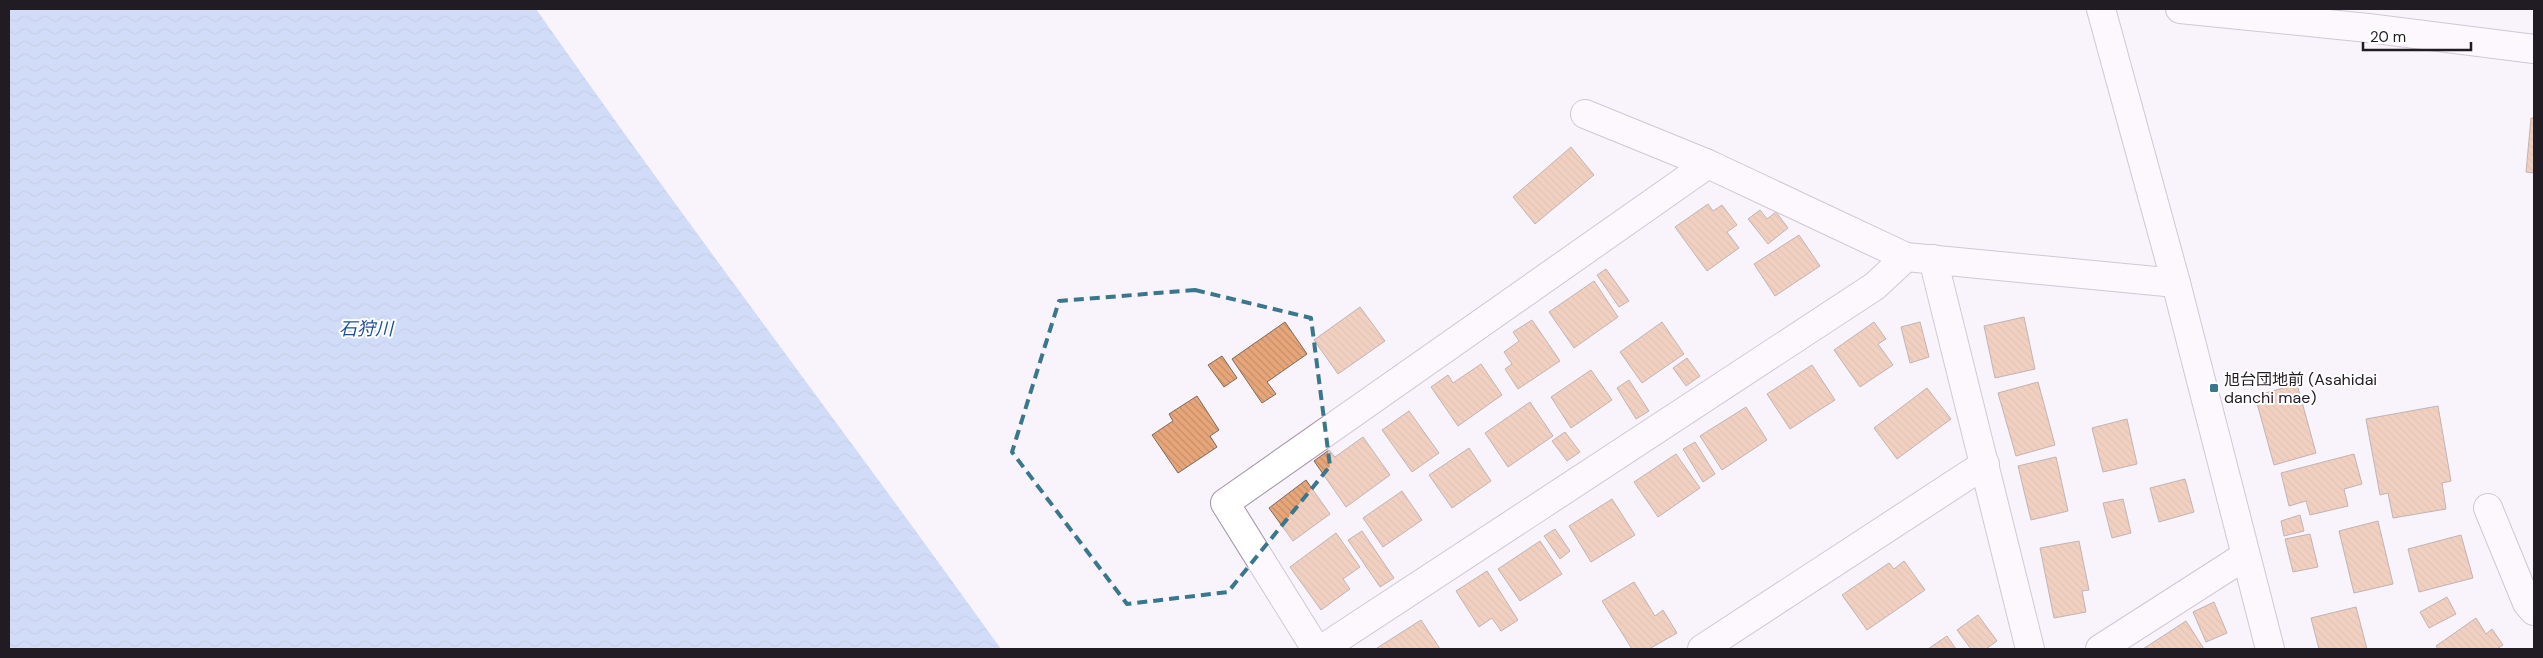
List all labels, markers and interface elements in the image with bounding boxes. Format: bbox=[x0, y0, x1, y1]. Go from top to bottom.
scale bar bbox=[2363, 20, 2470, 52]
text: 20 m bbox=[2370, 27, 2406, 47]
water label: 石狩川 bbox=[339, 317, 395, 341]
place label: 旭台団地前 (Asahidai danchi mae) bbox=[2224, 369, 2377, 408]
marker: 旭台団地前 (Asahidai danchi mae) bbox=[2208, 382, 2220, 394]

